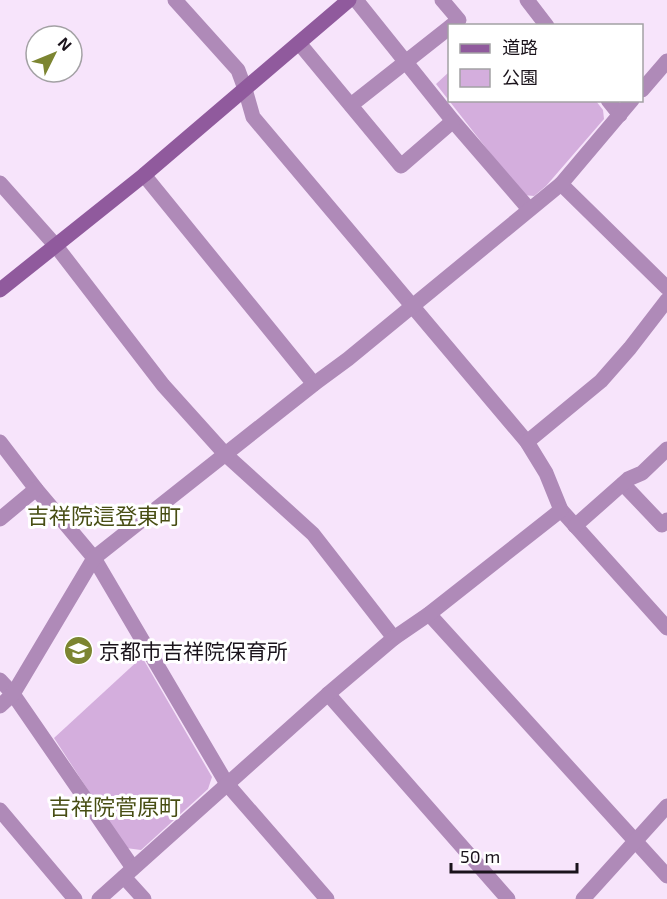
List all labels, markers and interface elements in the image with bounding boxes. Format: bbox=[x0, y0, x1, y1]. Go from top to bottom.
north arrow bbox=[24, 24, 84, 84]
legend bbox=[448, 24, 643, 102]
text: N bbox=[54, 33, 76, 54]
text: 道路 bbox=[502, 36, 538, 58]
text: 公園 bbox=[502, 66, 538, 88]
district label: 吉祥院這登東町 bbox=[27, 502, 181, 528]
school or university icon: 京都市吉祥院保育所 bbox=[62, 634, 94, 666]
place label: 京都市吉祥院保育所 bbox=[99, 638, 288, 663]
district label: 吉祥院菅原町 bbox=[49, 793, 181, 819]
scale bar bbox=[451, 836, 577, 874]
text: 50 m bbox=[460, 845, 500, 867]

